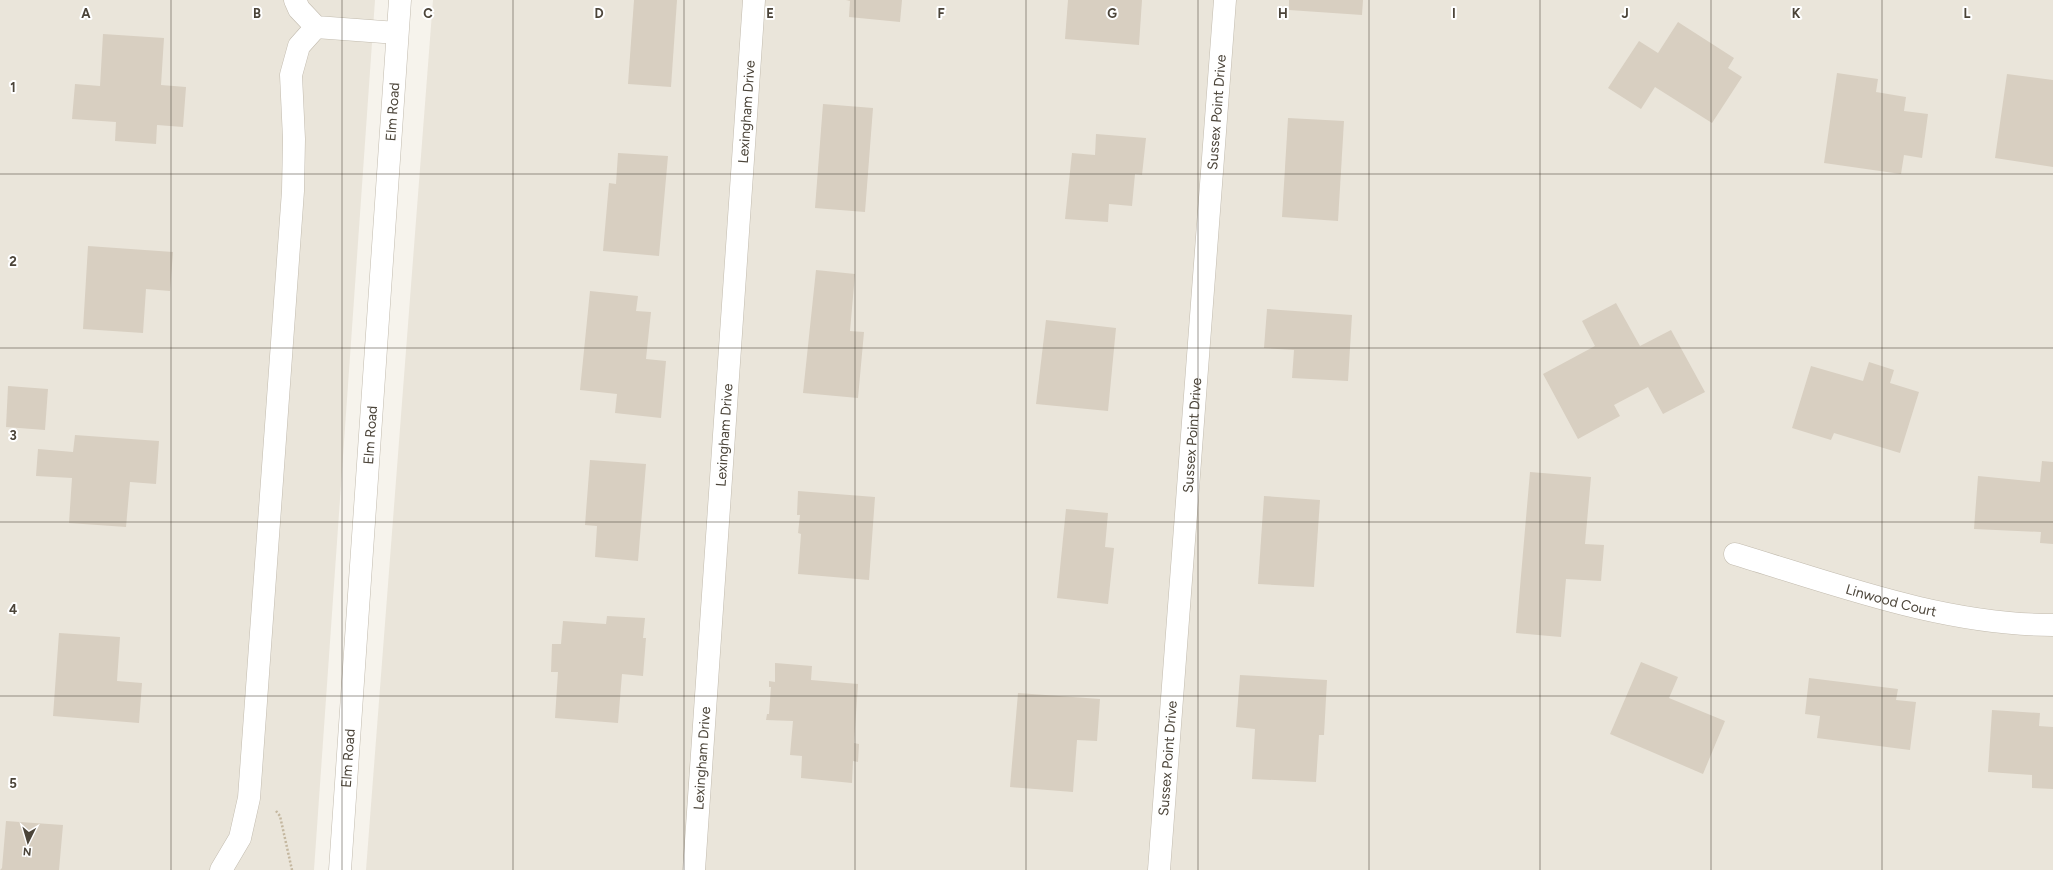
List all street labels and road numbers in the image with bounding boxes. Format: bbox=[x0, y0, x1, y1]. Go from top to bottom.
street label: Sussex Point Drive bbox=[1204, 54, 1230, 170]
street label: Lexingham Drive bbox=[735, 59, 759, 164]
street label: Elm Road bbox=[382, 82, 403, 142]
street label: Sussex Point Drive bbox=[1180, 377, 1205, 494]
street label: Lexingham Drive bbox=[712, 382, 737, 487]
street label: Elm Road bbox=[360, 405, 381, 465]
street label: Linwood Court bbox=[1844, 581, 1938, 621]
street label: Sussex Point Drive bbox=[1155, 700, 1181, 817]
street label: Lexingham Drive bbox=[690, 706, 714, 811]
street label: Elm Road bbox=[338, 728, 359, 788]

